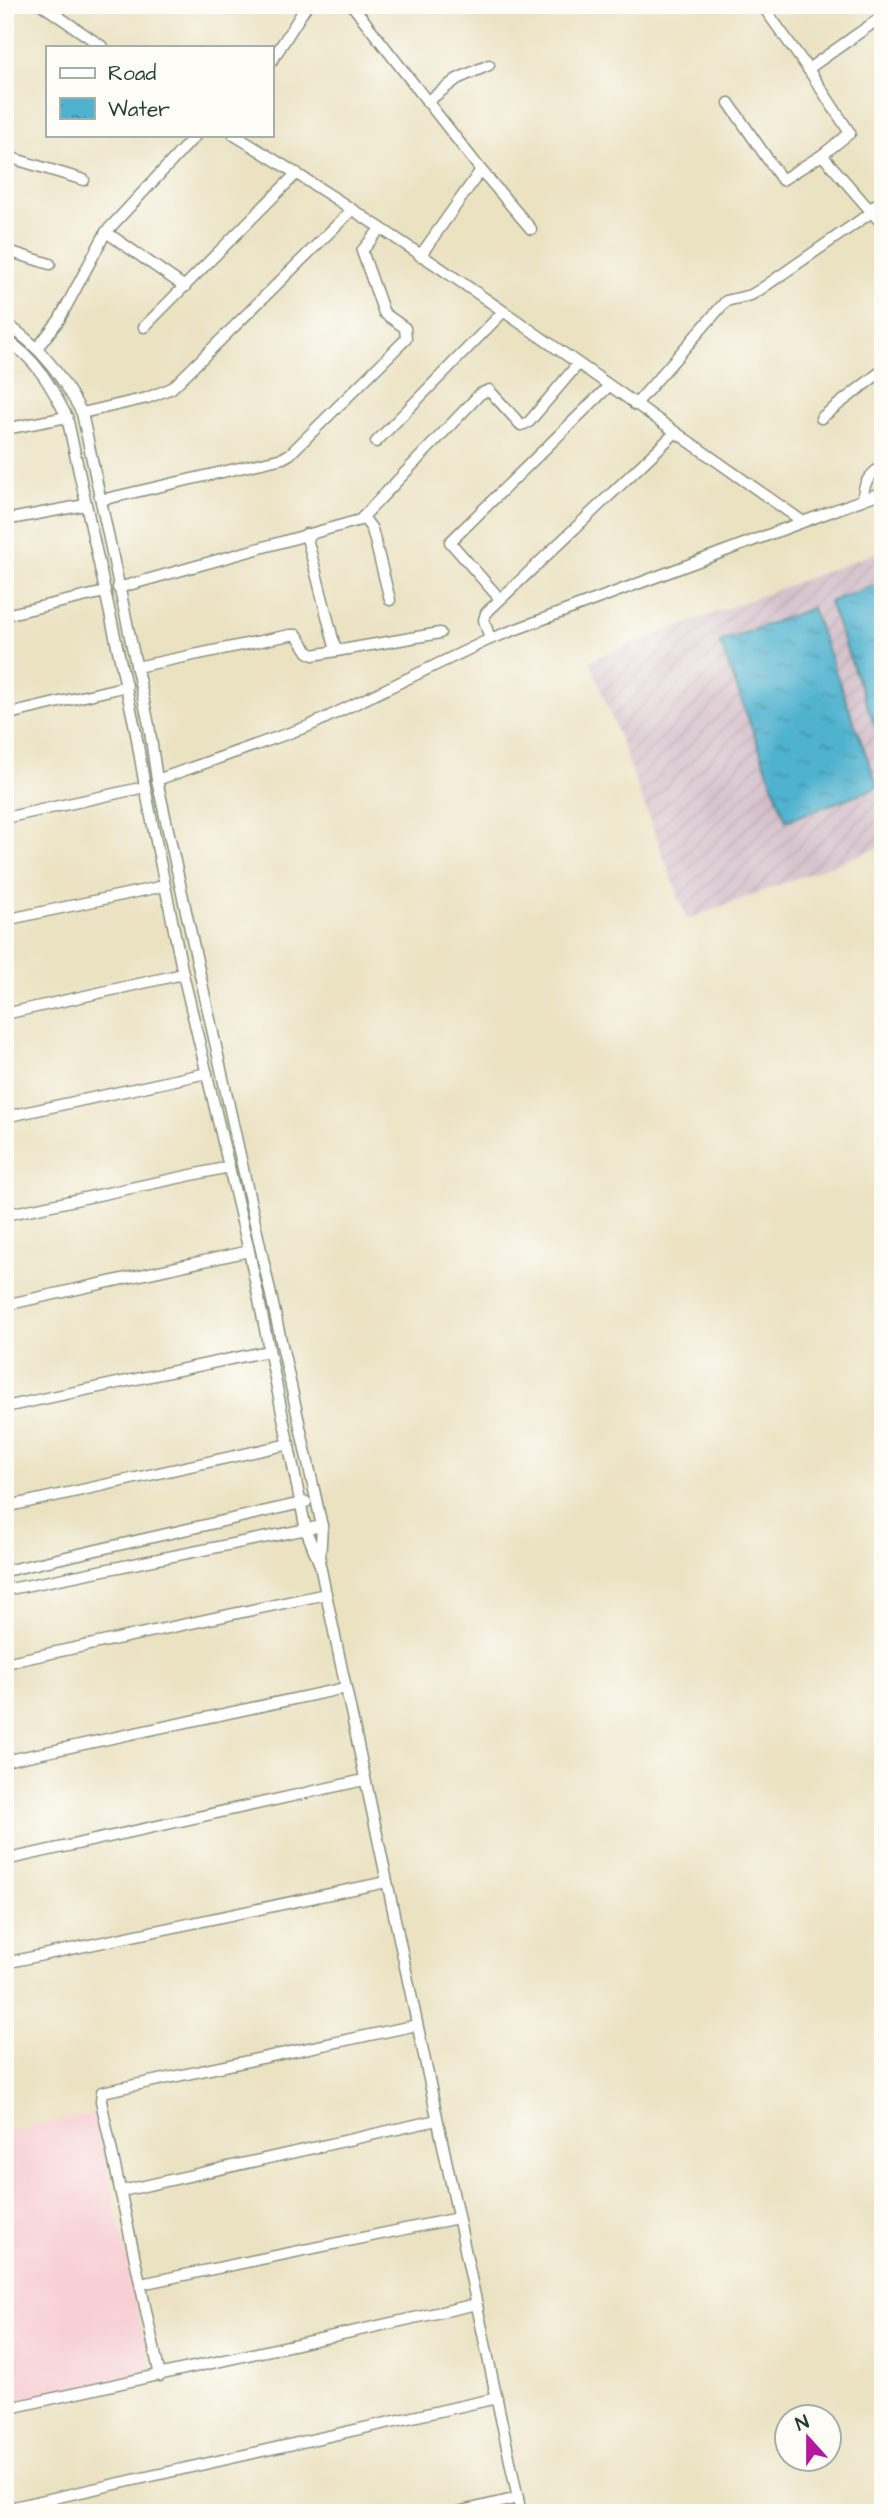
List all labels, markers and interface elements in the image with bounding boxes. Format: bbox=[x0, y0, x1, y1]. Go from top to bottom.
legend bbox=[46, 46, 273, 136]
text: Road bbox=[108, 59, 156, 88]
text: Water bbox=[108, 95, 170, 124]
north arrow bbox=[772, 2402, 842, 2472]
text: N bbox=[792, 2409, 813, 2438]

